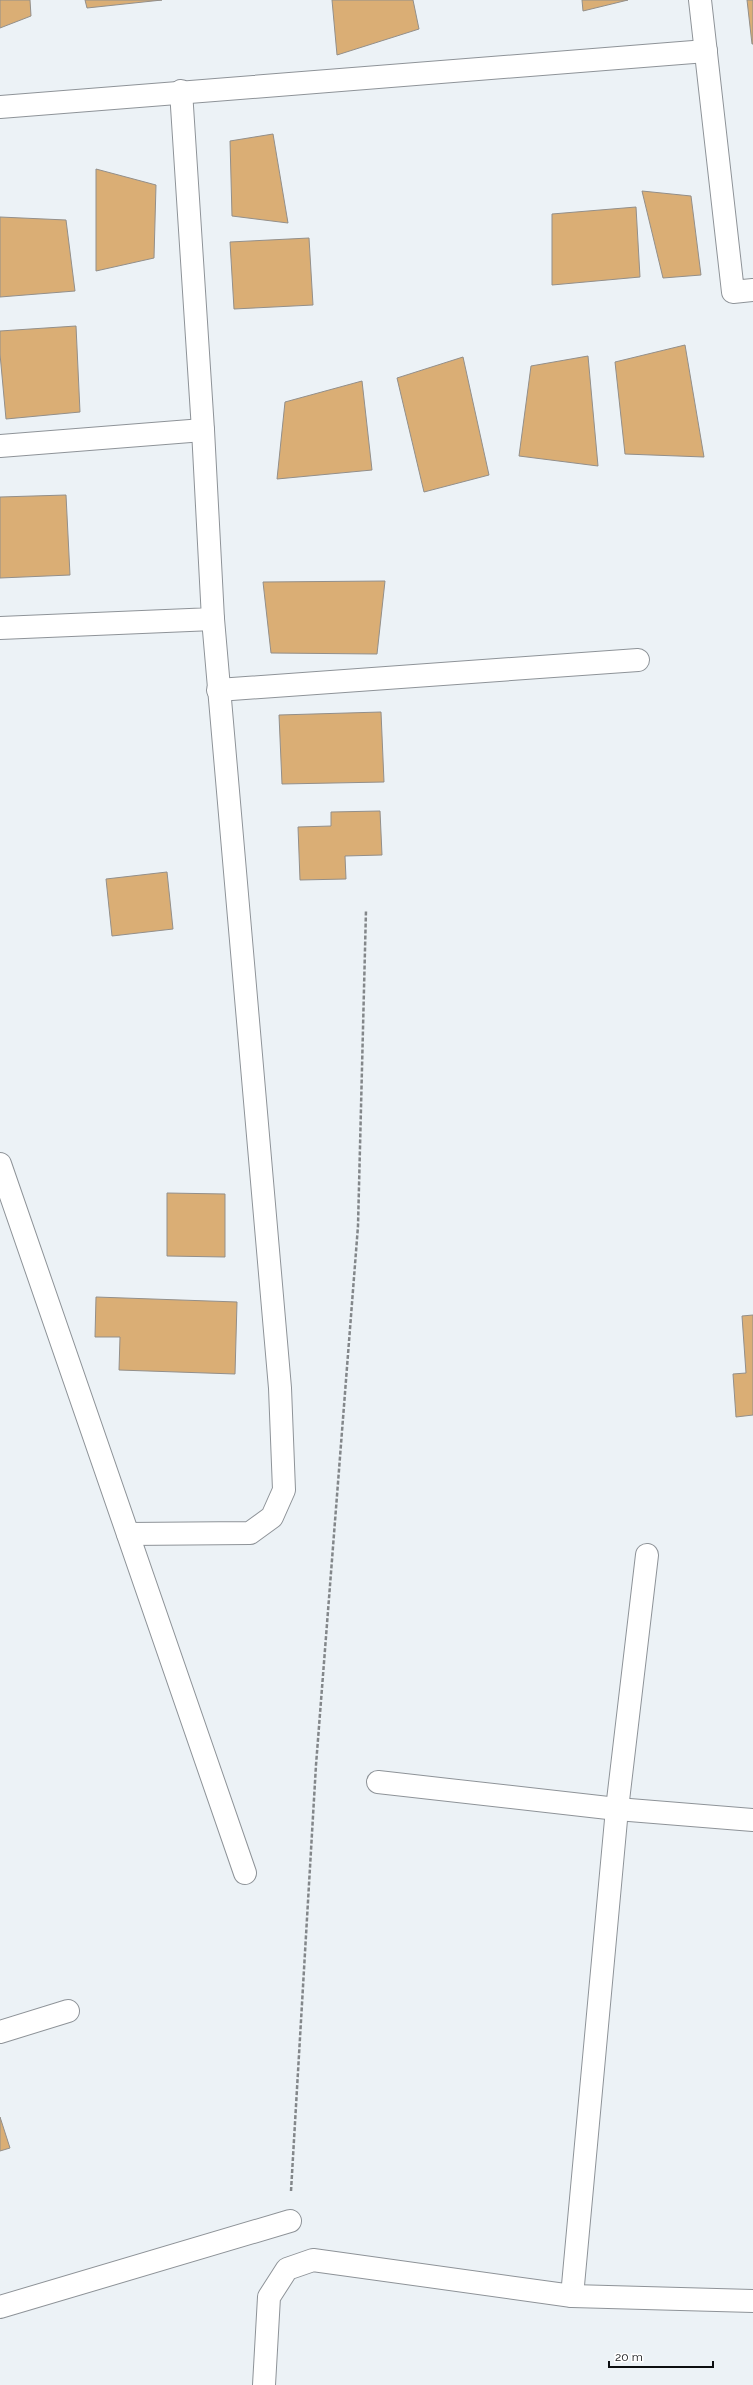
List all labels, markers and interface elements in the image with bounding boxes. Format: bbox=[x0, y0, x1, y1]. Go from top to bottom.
scale bar bbox=[609, 2343, 713, 2369]
text: 20 m bbox=[615, 2350, 643, 2364]

